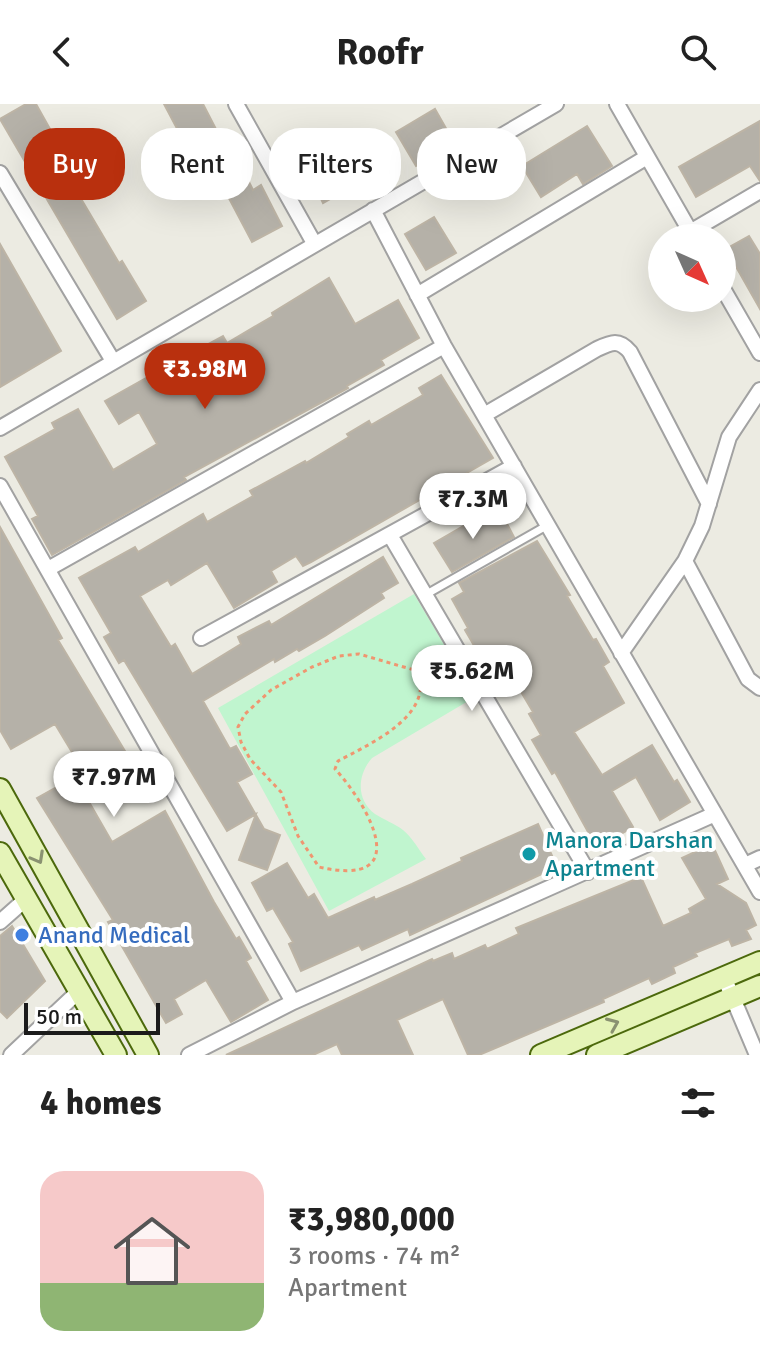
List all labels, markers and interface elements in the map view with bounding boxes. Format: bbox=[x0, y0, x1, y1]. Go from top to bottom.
icon: back bbox=[40, 30, 84, 74]
text: Roofr bbox=[336, 30, 424, 75]
icon: search bbox=[676, 30, 720, 74]
chip: Buy bbox=[24, 128, 125, 200]
chip: Rent bbox=[141, 128, 253, 200]
chip: Filters bbox=[269, 128, 401, 200]
chip: New bbox=[417, 128, 526, 200]
north arrow bbox=[648, 224, 736, 312]
map controls bbox=[648, 224, 736, 312]
pin: ₹3.98M bbox=[140, 343, 270, 411]
text: ₹3.98M bbox=[162, 353, 248, 385]
pin: ₹7.3M bbox=[417, 473, 529, 541]
text: ₹7.3M bbox=[437, 483, 509, 515]
pin: ₹5.62M bbox=[407, 645, 537, 713]
text: ₹5.62M bbox=[429, 655, 515, 687]
pin: ₹7.97M bbox=[49, 751, 179, 819]
text: ₹7.97M bbox=[71, 761, 157, 793]
place label: Manora Darshan Apartment bbox=[545, 825, 713, 883]
marker: Manora Darshan Apartment bbox=[520, 845, 538, 863]
one-way arrow bbox=[28, 849, 44, 863]
place label: Anand Medical bbox=[38, 920, 190, 950]
marker: Anand Medical bbox=[13, 926, 31, 944]
scale bar bbox=[24, 999, 160, 1035]
text: 50 m bbox=[36, 1003, 82, 1030]
one-way arrow bbox=[605, 1018, 619, 1034]
icon: filters bbox=[676, 1081, 720, 1125]
text: 4 homes bbox=[40, 1082, 161, 1124]
text: ₹3,980,000 bbox=[288, 1198, 455, 1240]
icon: home bbox=[104, 1203, 200, 1299]
text: 3 rooms · 74 m² bbox=[288, 1240, 461, 1272]
text: Apartment bbox=[288, 1272, 407, 1304]

